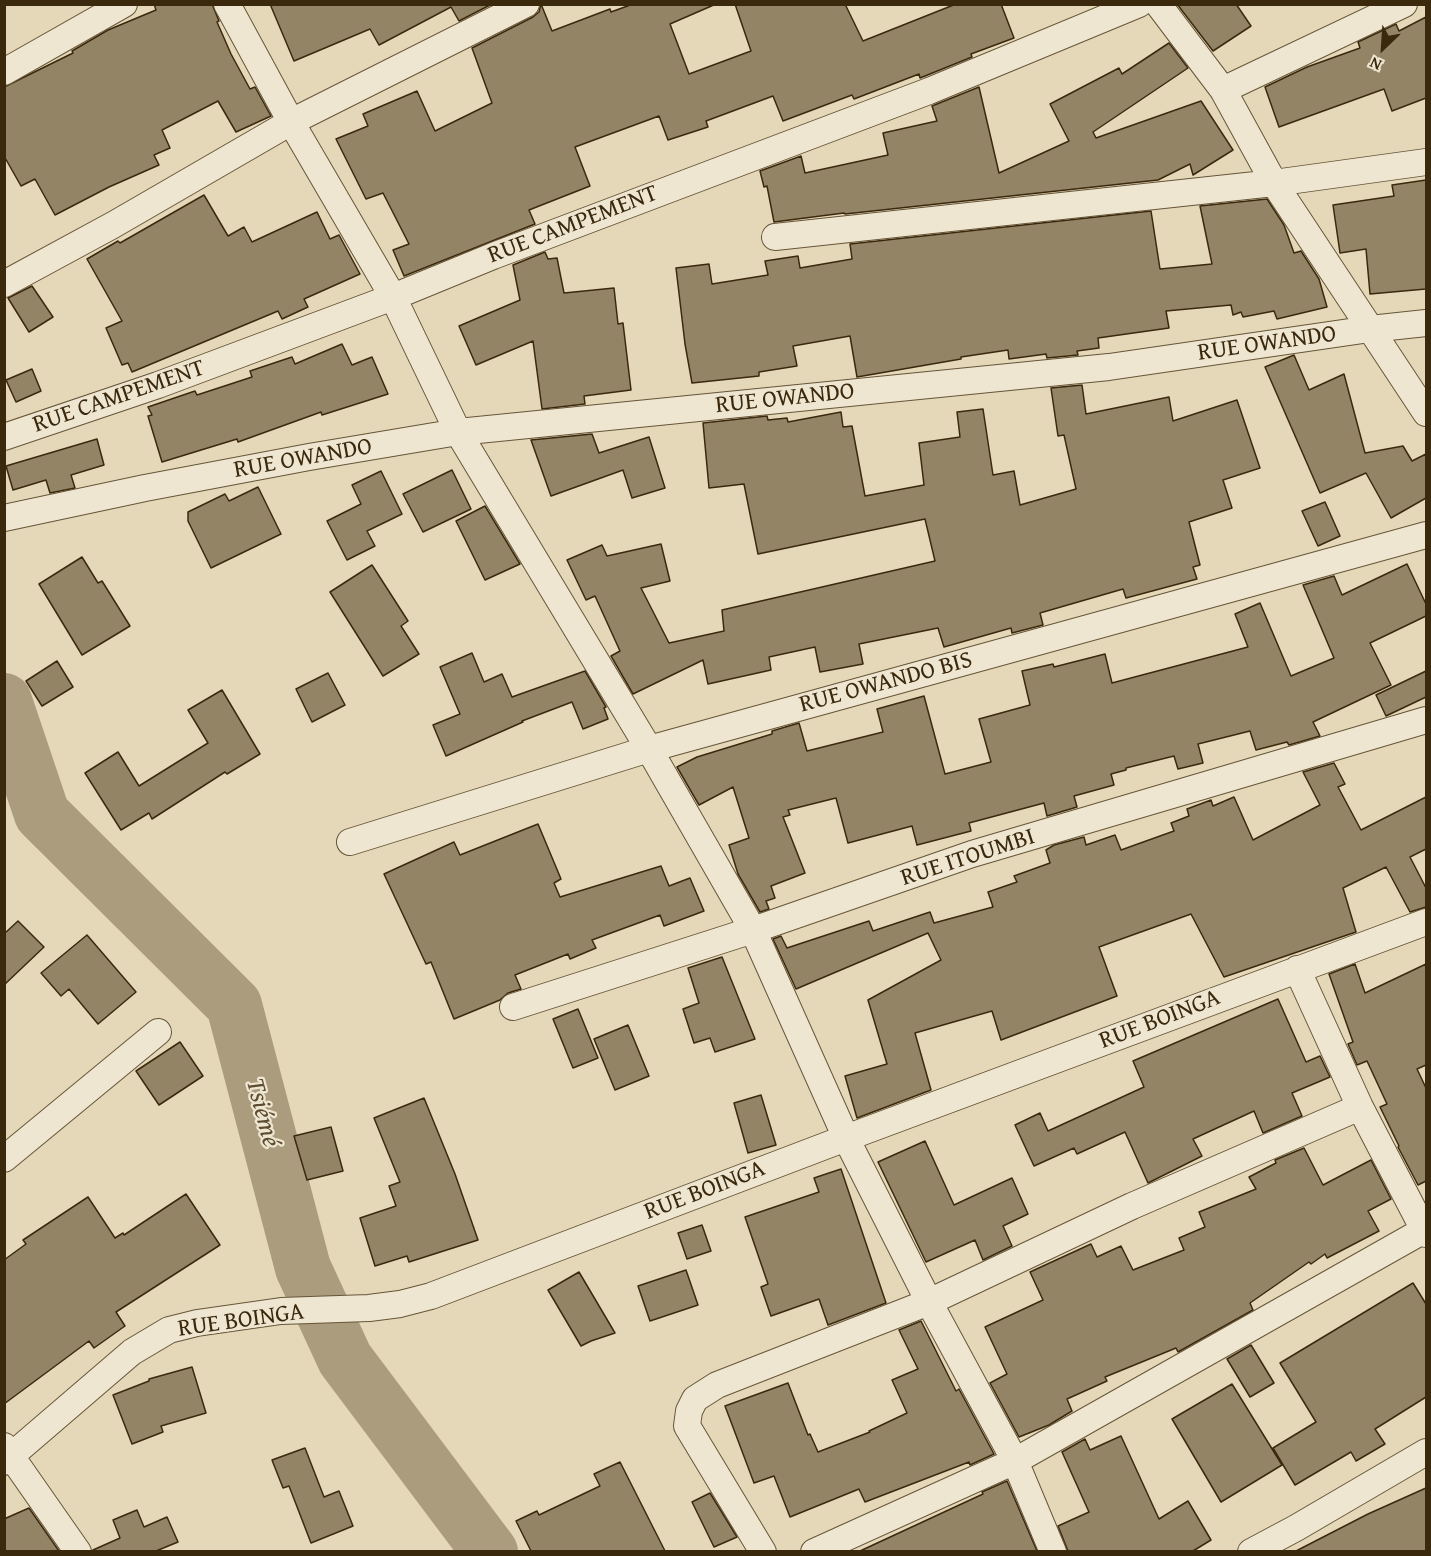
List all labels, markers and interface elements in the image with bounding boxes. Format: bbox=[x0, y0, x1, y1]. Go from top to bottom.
north arrow bbox=[1353, 18, 1413, 78]
text: N bbox=[1365, 51, 1385, 77]
street label: RUE CAMPEMENT bbox=[484, 179, 662, 271]
street label: RUE OWANDO bbox=[1196, 320, 1338, 368]
street label: RUE CAMPEMENT bbox=[29, 354, 209, 440]
street label: RUE OWANDO bbox=[714, 377, 856, 421]
street label: RUE OWANDO bbox=[232, 433, 374, 485]
street label: RUE OWANDO BIS bbox=[797, 646, 975, 720]
street label: RUE ITOUMBI bbox=[897, 823, 1039, 893]
street label: RUE BOINGA bbox=[1096, 984, 1224, 1056]
water label: Tsiémé bbox=[238, 1075, 286, 1151]
street label: RUE BOINGA bbox=[641, 1155, 769, 1227]
street label: RUE BOINGA bbox=[176, 1298, 306, 1344]

